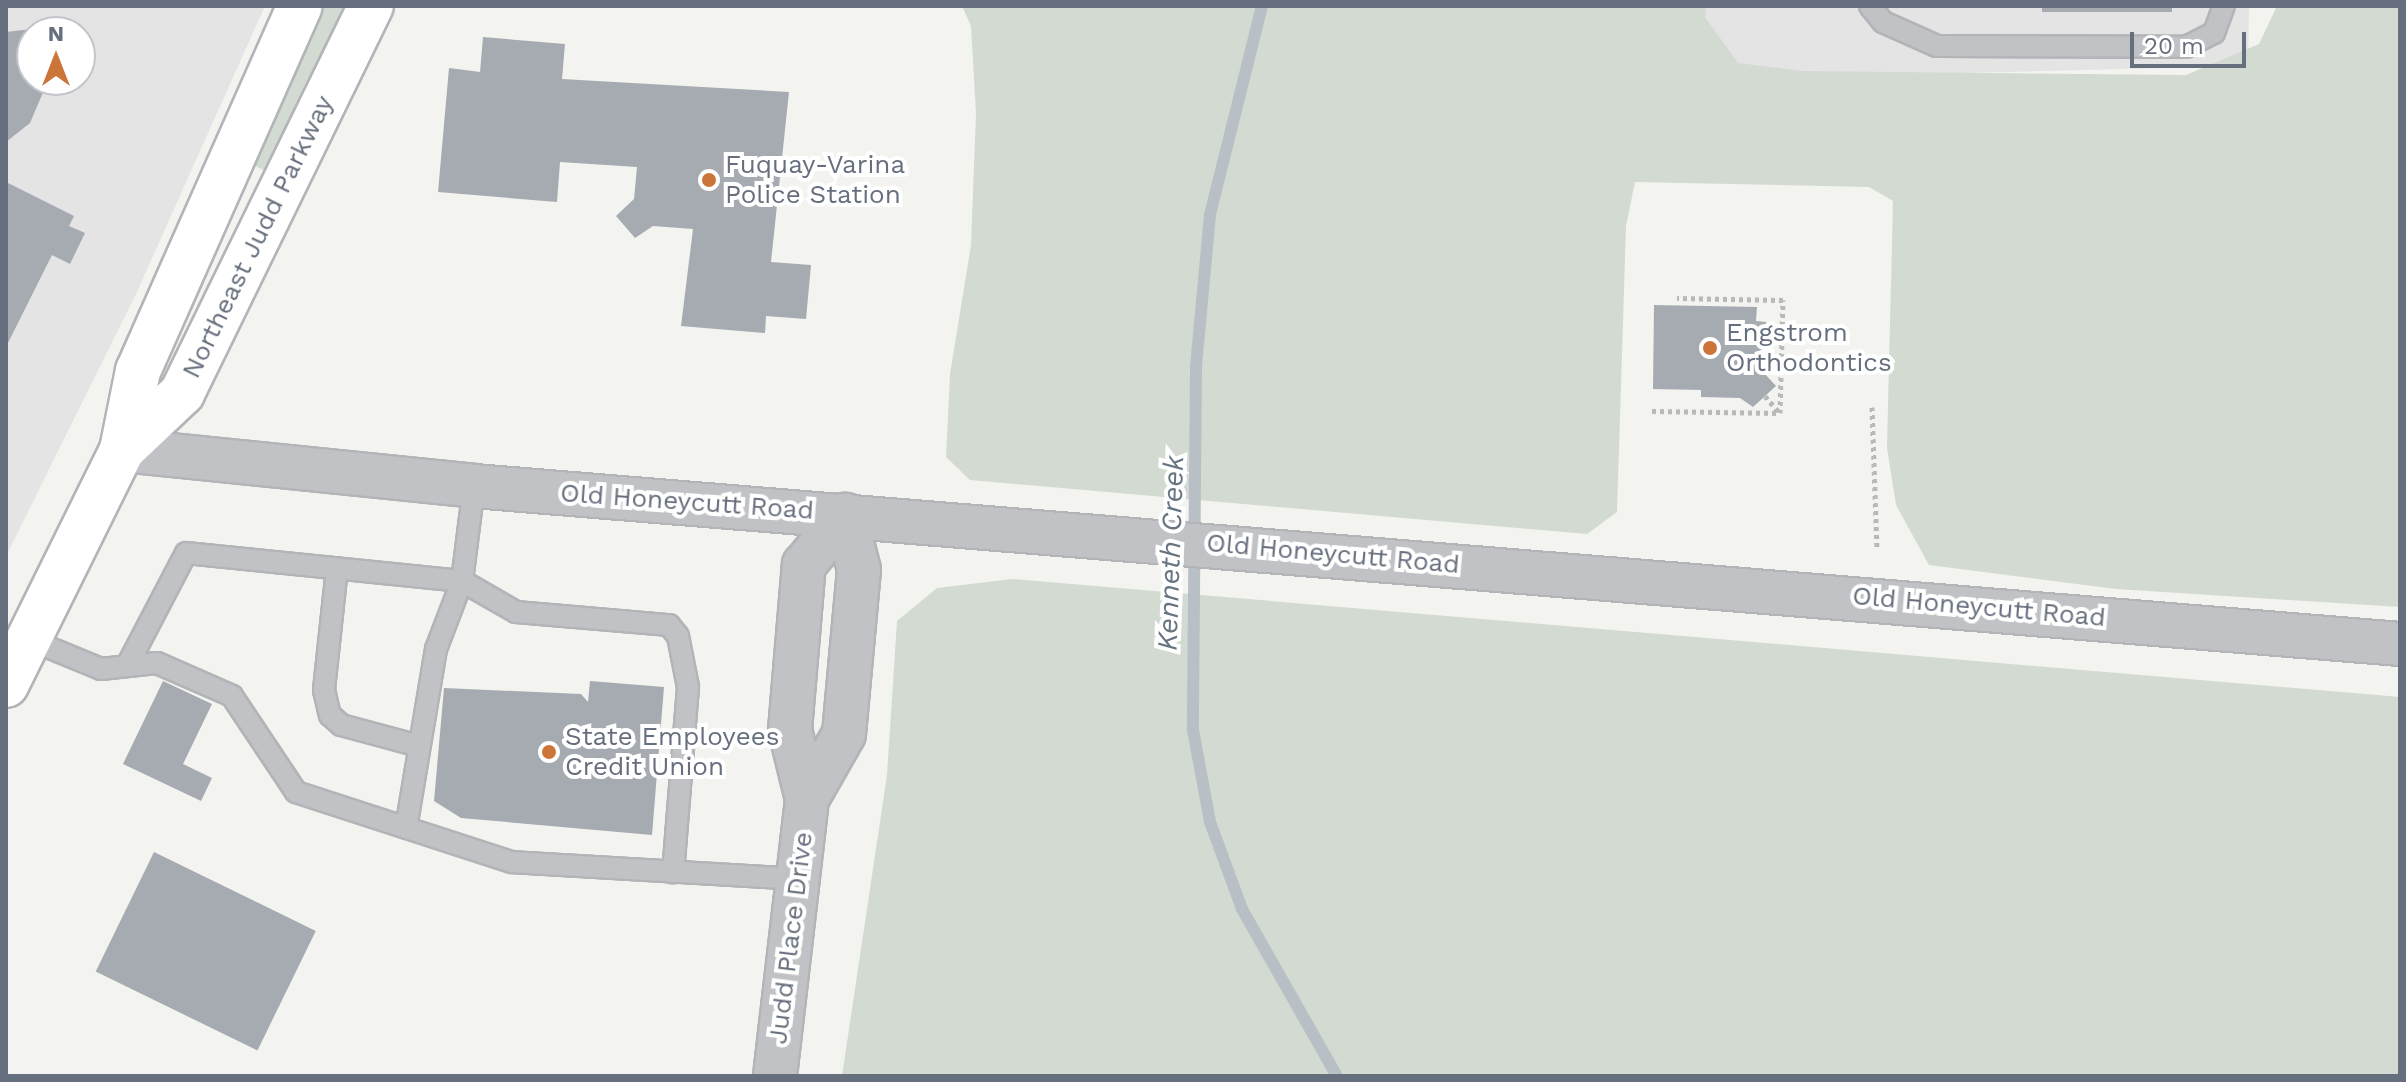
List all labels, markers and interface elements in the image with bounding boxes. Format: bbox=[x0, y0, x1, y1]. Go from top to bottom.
north arrow bbox=[16, 16, 96, 96]
scale bar bbox=[2134, 16, 2250, 66]
text: N bbox=[48, 21, 64, 46]
text: 20 m bbox=[2144, 32, 2204, 60]
street label: Northeast Judd Parkway bbox=[176, 90, 340, 384]
place label: Fuquay-Varina Police Station bbox=[725, 149, 905, 210]
marker: Fuquay-Varina Police Station bbox=[700, 171, 718, 189]
place label: Engstrom Orthodontics bbox=[1726, 317, 1892, 378]
marker: Engstrom Orthodontics bbox=[1701, 339, 1719, 357]
water label: Kenneth Creek bbox=[1151, 455, 1191, 651]
street label: Old Honeycutt Road bbox=[559, 478, 815, 526]
street label: Old Honeycutt Road bbox=[1205, 527, 1461, 581]
street label: Old Honeycutt Road bbox=[1851, 580, 2107, 634]
place label: State Employees Credit Union bbox=[565, 721, 779, 782]
marker: State Employees Credit Union bbox=[540, 743, 558, 761]
street label: Judd Place Drive bbox=[762, 830, 820, 1046]

